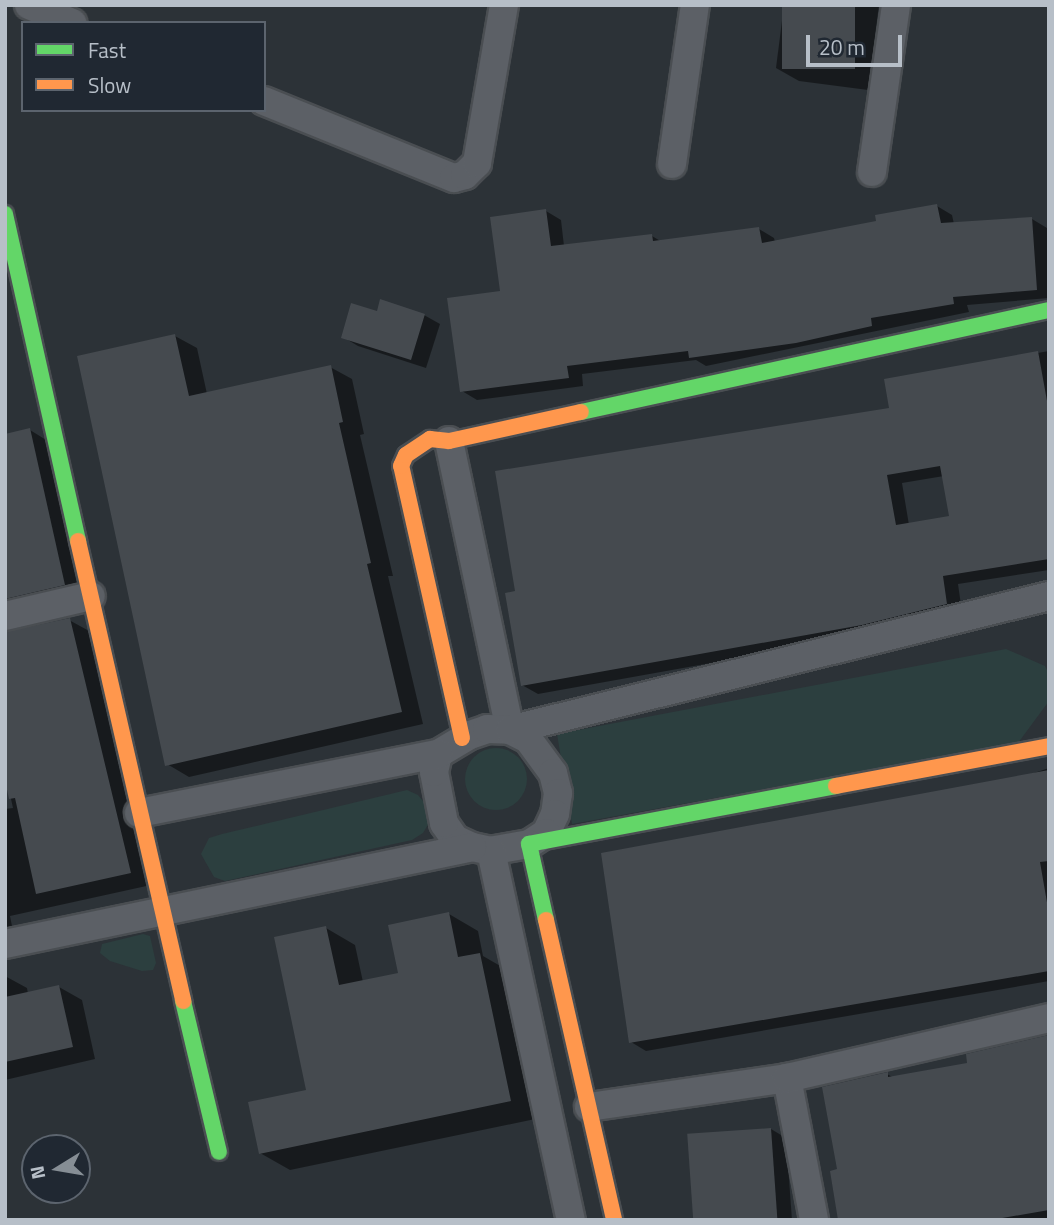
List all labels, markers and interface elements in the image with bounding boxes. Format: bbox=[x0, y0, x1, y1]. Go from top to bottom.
legend bbox=[21, 21, 266, 112]
scale bar bbox=[809, 21, 905, 65]
text: 20 m bbox=[819, 31, 865, 63]
text: Fast bbox=[88, 34, 126, 66]
text: Slow bbox=[88, 69, 131, 101]
north arrow bbox=[21, 1134, 91, 1204]
text: N bbox=[21, 1163, 52, 1182]

